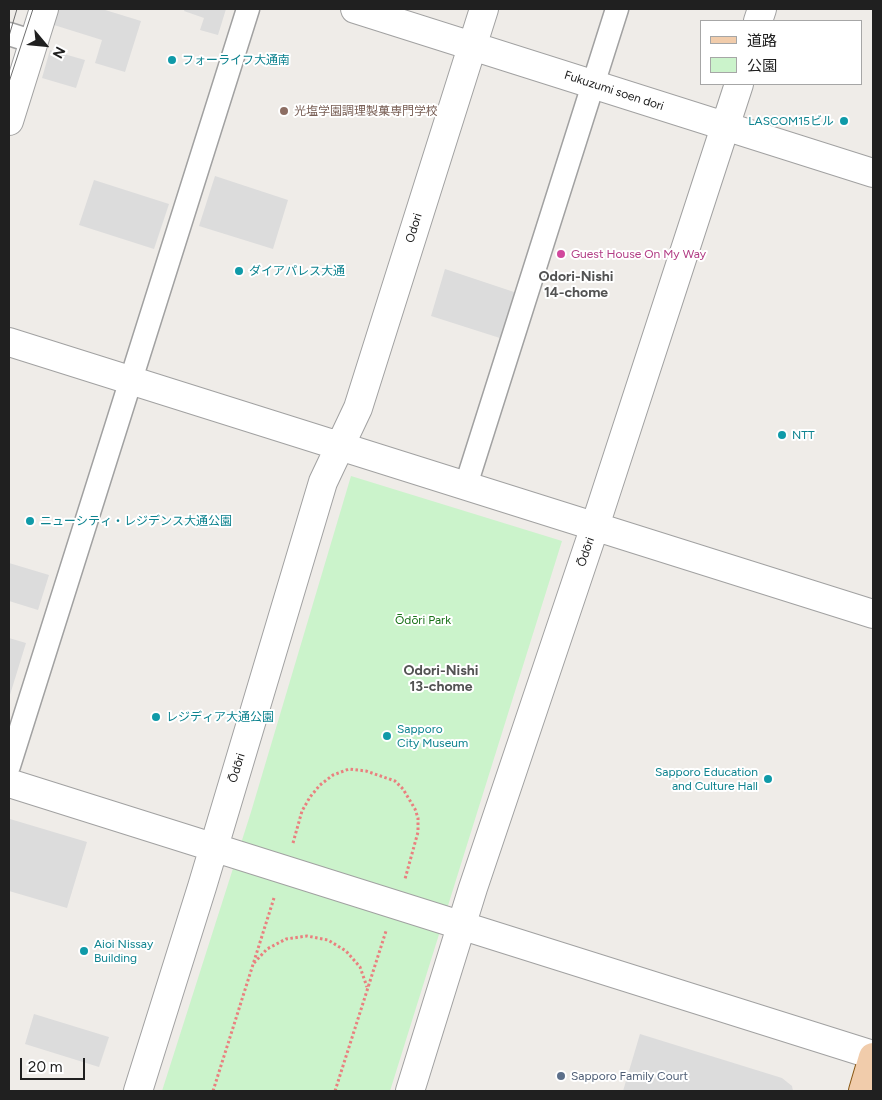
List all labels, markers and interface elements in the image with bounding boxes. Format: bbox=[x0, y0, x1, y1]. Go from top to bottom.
north arrow bbox=[20, 20, 70, 70]
legend bbox=[700, 20, 862, 85]
text: 道路 bbox=[747, 32, 777, 50]
text: N bbox=[49, 43, 69, 61]
place label: フォーライフ大通南 bbox=[182, 53, 290, 67]
marker: フォーライフ大通南 bbox=[166, 54, 178, 66]
text: 公園 bbox=[747, 57, 777, 75]
street label: Fukuzumi soen dori bbox=[562, 68, 666, 114]
place label: 光塩学園調理製菓専門学校 bbox=[294, 104, 438, 118]
marker: 光塩学園調理製菓専門学校 bbox=[278, 105, 290, 117]
place label: LASCOM15ビル bbox=[748, 114, 834, 128]
marker: LASCOM15ビル bbox=[838, 115, 850, 127]
street label: Odori bbox=[403, 211, 425, 245]
place label: Guest House On My Way bbox=[571, 247, 706, 261]
marker: Guest House On My Way bbox=[555, 248, 567, 260]
place label: ダイアパレス大通 bbox=[249, 264, 345, 278]
marker: ダイアパレス大通 bbox=[233, 265, 245, 277]
district label: Odori-Nishi 14-chome bbox=[539, 269, 613, 302]
place label: NTT bbox=[792, 428, 815, 442]
marker: NTT bbox=[776, 429, 788, 441]
place label: ニューシティ・レジデンス大通公園 bbox=[40, 514, 232, 528]
marker: ニューシティ・レジデンス大通公園 bbox=[24, 515, 36, 527]
street label: Ōdōri bbox=[574, 535, 598, 569]
park label: Ōdōri Park bbox=[395, 613, 451, 627]
district label: Odori-Nishi 13-chome bbox=[404, 663, 478, 696]
place label: レジディア大通公園 bbox=[166, 710, 274, 724]
marker: レジディア大通公園 bbox=[150, 711, 162, 723]
place label: Sapporo City Museum bbox=[397, 722, 468, 750]
marker: Sapporo City Museum bbox=[381, 730, 393, 742]
street label: Ōdōri bbox=[226, 751, 248, 785]
place label: Sapporo Education and Culture Hall bbox=[655, 765, 758, 793]
marker: Sapporo Education and Culture Hall bbox=[762, 773, 774, 785]
place label: Aioi Nissay Building bbox=[94, 937, 153, 965]
marker: Aioi Nissay Building bbox=[78, 945, 90, 957]
scale bar bbox=[22, 1048, 88, 1080]
text: 20 m bbox=[28, 1058, 62, 1076]
place label: Sapporo Family Court bbox=[571, 1069, 688, 1083]
marker: Sapporo Family Court bbox=[555, 1070, 567, 1082]

